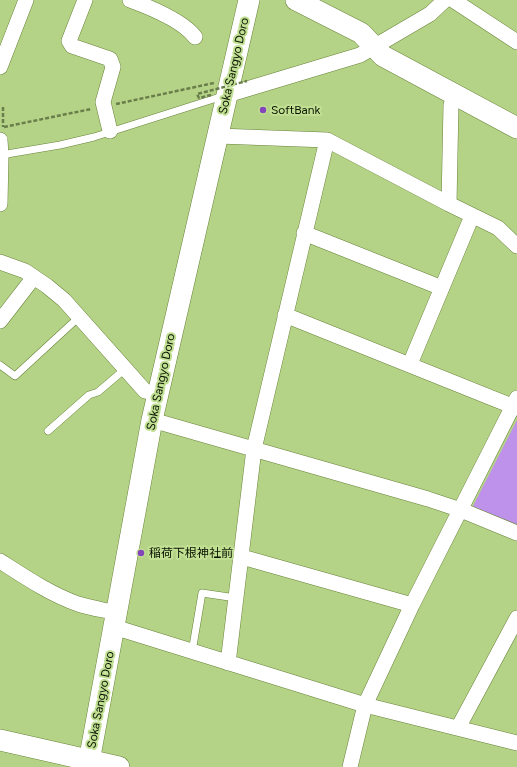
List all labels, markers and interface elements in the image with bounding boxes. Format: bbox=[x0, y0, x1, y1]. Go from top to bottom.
street label: Soka Sangyo Doro bbox=[216, 16, 252, 116]
place label: SoftBank bbox=[271, 103, 320, 117]
marker: SoftBank bbox=[258, 105, 268, 115]
street label: Soka Sangyo Doro bbox=[144, 332, 178, 432]
place label: 稲荷下根神社前 bbox=[149, 546, 233, 560]
marker: 稲荷下根神社前 bbox=[136, 548, 146, 558]
street label: Soka Sangyo Doro bbox=[85, 650, 117, 750]

